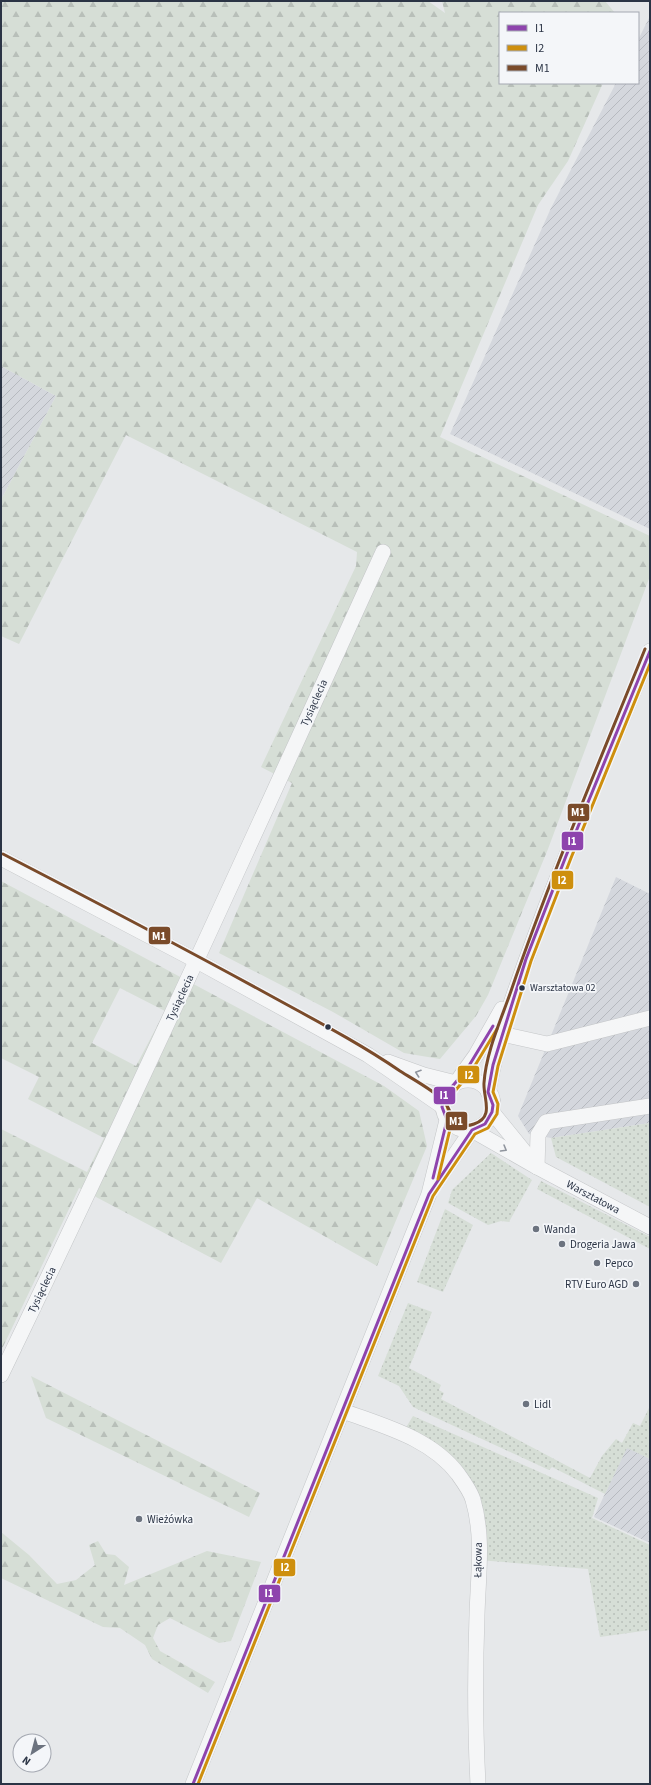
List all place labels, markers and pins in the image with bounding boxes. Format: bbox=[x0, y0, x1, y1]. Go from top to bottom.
place label: Warsztatowa 02 bbox=[530, 981, 595, 995]
marker: Warsztatowa 02 bbox=[517, 983, 527, 993]
unlabelled marker bbox=[323, 1022, 333, 1032]
place label: Wanda bbox=[544, 1222, 576, 1237]
marker: Wanda bbox=[531, 1224, 541, 1234]
place label: Drogeria Jawa bbox=[570, 1237, 636, 1252]
marker: Drogeria Jawa bbox=[557, 1239, 567, 1249]
place label: Pepco bbox=[605, 1256, 633, 1271]
marker: Pepco bbox=[592, 1258, 602, 1268]
place label: RTV Euro AGD bbox=[565, 1277, 628, 1292]
marker: RTV Euro AGD bbox=[631, 1279, 641, 1289]
place label: Lidl bbox=[534, 1397, 551, 1412]
marker: Lidl bbox=[521, 1399, 531, 1409]
place label: Wieżówka bbox=[147, 1512, 193, 1527]
marker: Wieżówka bbox=[134, 1514, 144, 1524]

